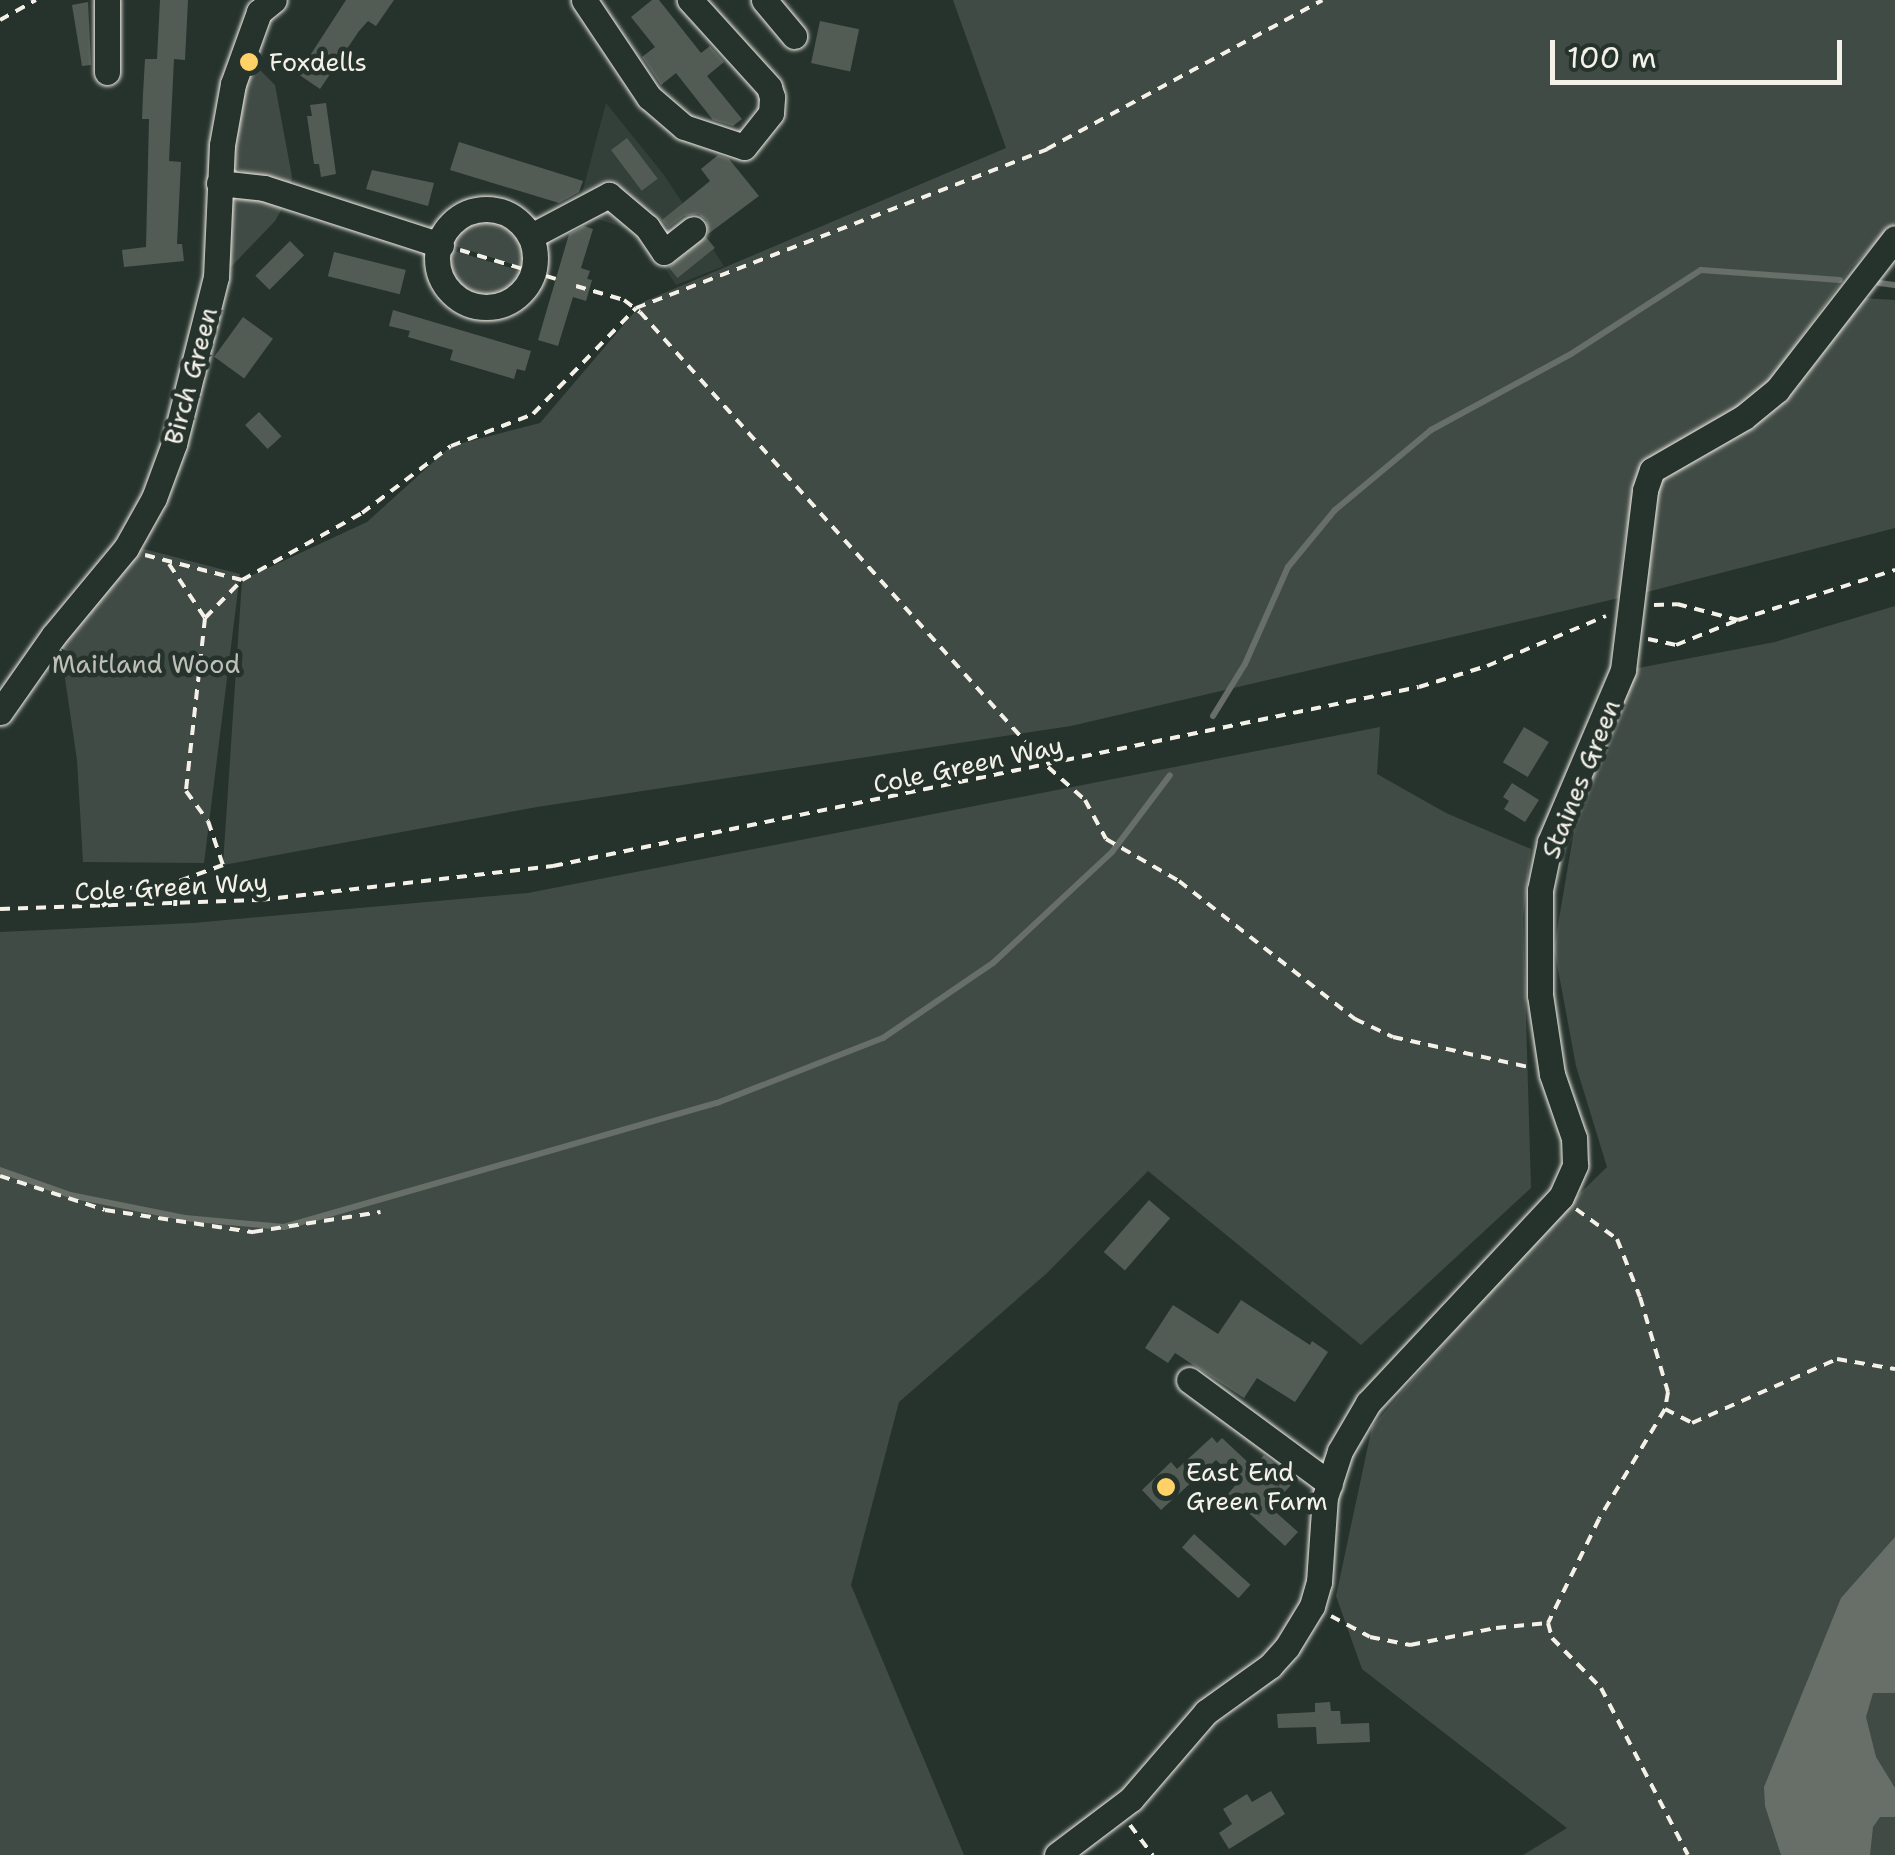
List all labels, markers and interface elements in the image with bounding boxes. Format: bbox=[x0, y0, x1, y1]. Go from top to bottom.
scale bar bbox=[1555, 20, 1848, 82]
text: 100 m bbox=[1567, 37, 1657, 78]
place label: Foxdells bbox=[269, 47, 367, 77]
marker: Foxdells bbox=[238, 51, 260, 73]
street label: Birch Green bbox=[158, 304, 224, 448]
park label: Maitland Wood bbox=[52, 649, 240, 679]
street label: Staines Green bbox=[1536, 695, 1626, 863]
street label: Cole Green Way bbox=[870, 730, 1066, 800]
street label: Cole Green Way bbox=[74, 867, 268, 907]
place label: East End Green Farm bbox=[1186, 1458, 1327, 1517]
marker: East End Green Farm bbox=[1155, 1476, 1177, 1498]

